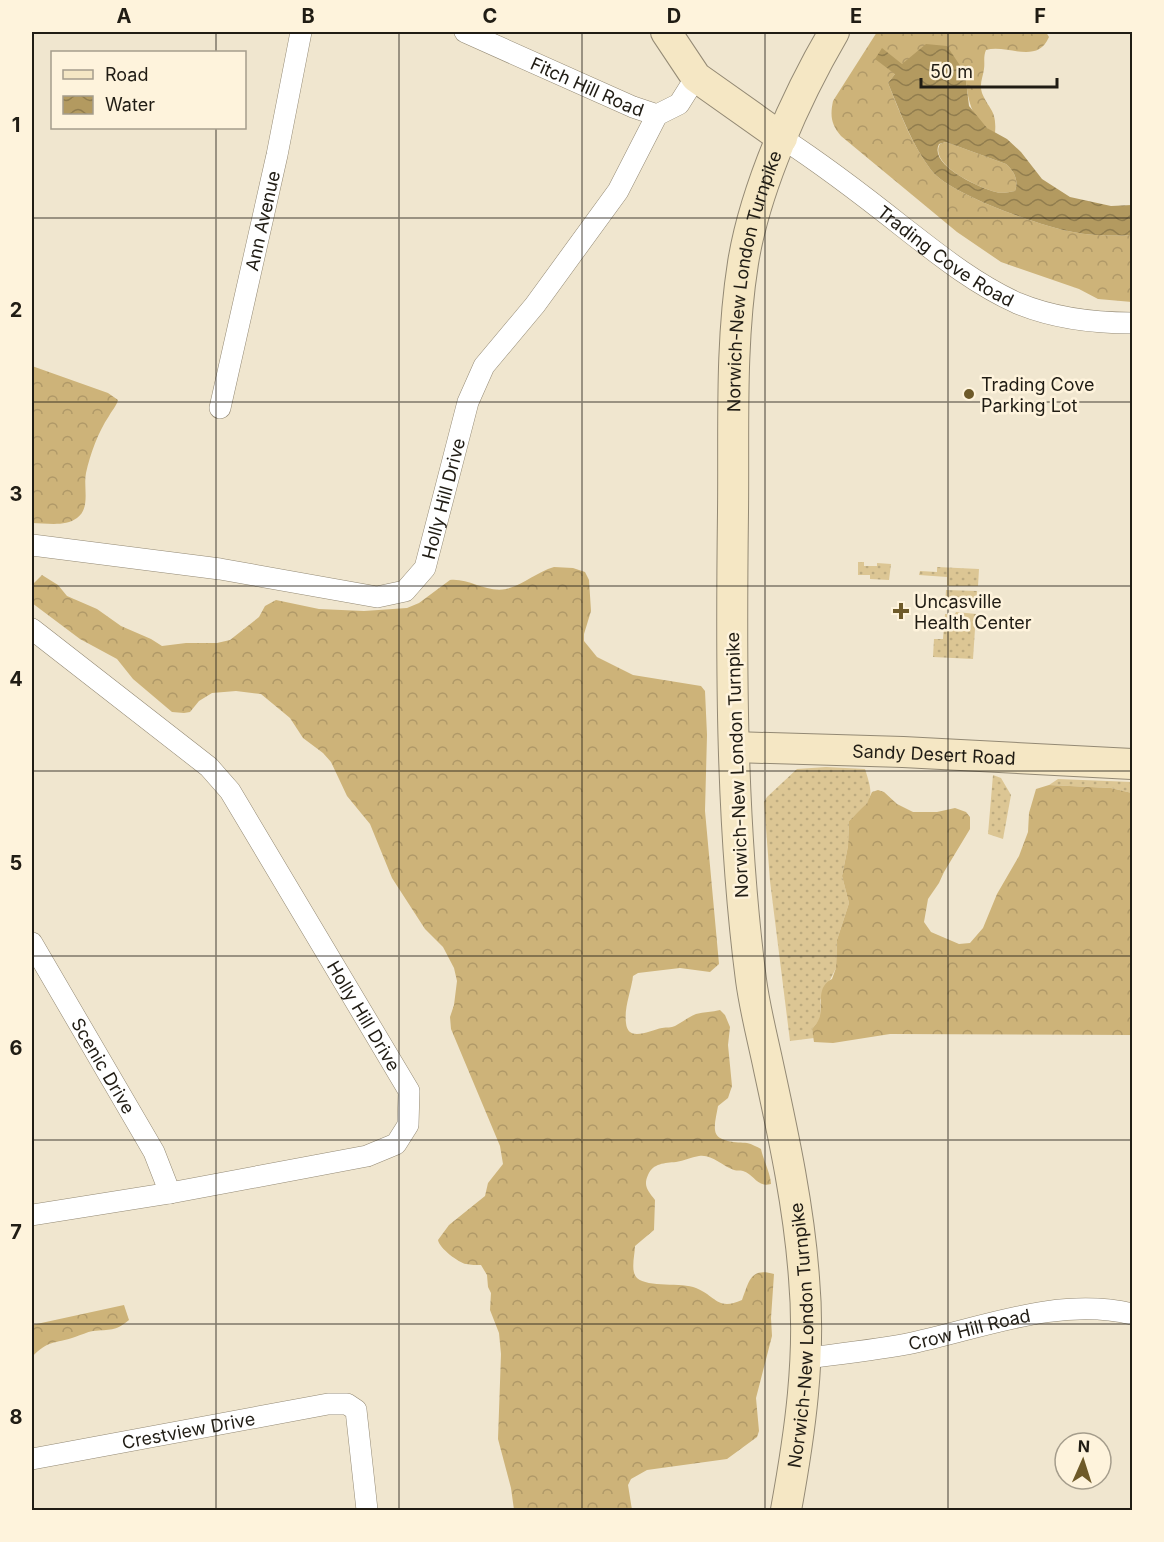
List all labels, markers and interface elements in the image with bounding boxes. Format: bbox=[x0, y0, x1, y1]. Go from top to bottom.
text: A bbox=[117, 4, 132, 28]
text: B bbox=[301, 4, 315, 28]
text: C bbox=[483, 4, 497, 28]
text: D bbox=[667, 4, 681, 28]
text: E bbox=[850, 4, 862, 28]
text: F bbox=[1034, 4, 1046, 28]
legend bbox=[51, 51, 246, 129]
scale bar bbox=[921, 51, 1058, 89]
street label: Fitch Hill Road bbox=[528, 52, 647, 120]
text: 50 m bbox=[930, 61, 973, 82]
text: Road bbox=[105, 64, 148, 85]
text: Water bbox=[105, 94, 155, 115]
text: 1 bbox=[12, 113, 20, 137]
street label: Norwich-New London Turnpike bbox=[723, 147, 785, 412]
street label: Ann Avenue bbox=[241, 169, 284, 273]
street label: Trading Cove Road bbox=[874, 201, 1017, 311]
text: 2 bbox=[10, 298, 22, 322]
place label: Trading Cove Parking Lot bbox=[981, 374, 1094, 416]
marker: Trading Cove Parking Lot bbox=[962, 387, 976, 401]
street label: Holly Hill Drive bbox=[417, 436, 469, 561]
text: 3 bbox=[10, 482, 22, 506]
place label: Uncasville Health Center bbox=[914, 591, 1032, 633]
marker: Uncasville Health Center bbox=[892, 602, 910, 620]
street label: Norwich-New London Turnpike bbox=[722, 632, 752, 898]
text: 4 bbox=[9, 667, 23, 691]
street label: Sandy Desert Road bbox=[852, 740, 1016, 768]
text: 5 bbox=[10, 851, 22, 875]
street label: Holly Hill Drive bbox=[323, 957, 405, 1075]
street label: Scenic Drive bbox=[67, 1014, 140, 1117]
text: 6 bbox=[10, 1036, 23, 1060]
street label: Norwich-New London Turnpike bbox=[783, 1201, 817, 1469]
text: 7 bbox=[10, 1220, 22, 1244]
street label: Crow Hill Road bbox=[906, 1304, 1032, 1354]
text: 8 bbox=[9, 1405, 23, 1429]
street label: Crestview Drive bbox=[120, 1407, 257, 1453]
north arrow bbox=[1053, 1431, 1113, 1491]
text: N bbox=[1077, 1436, 1090, 1456]

